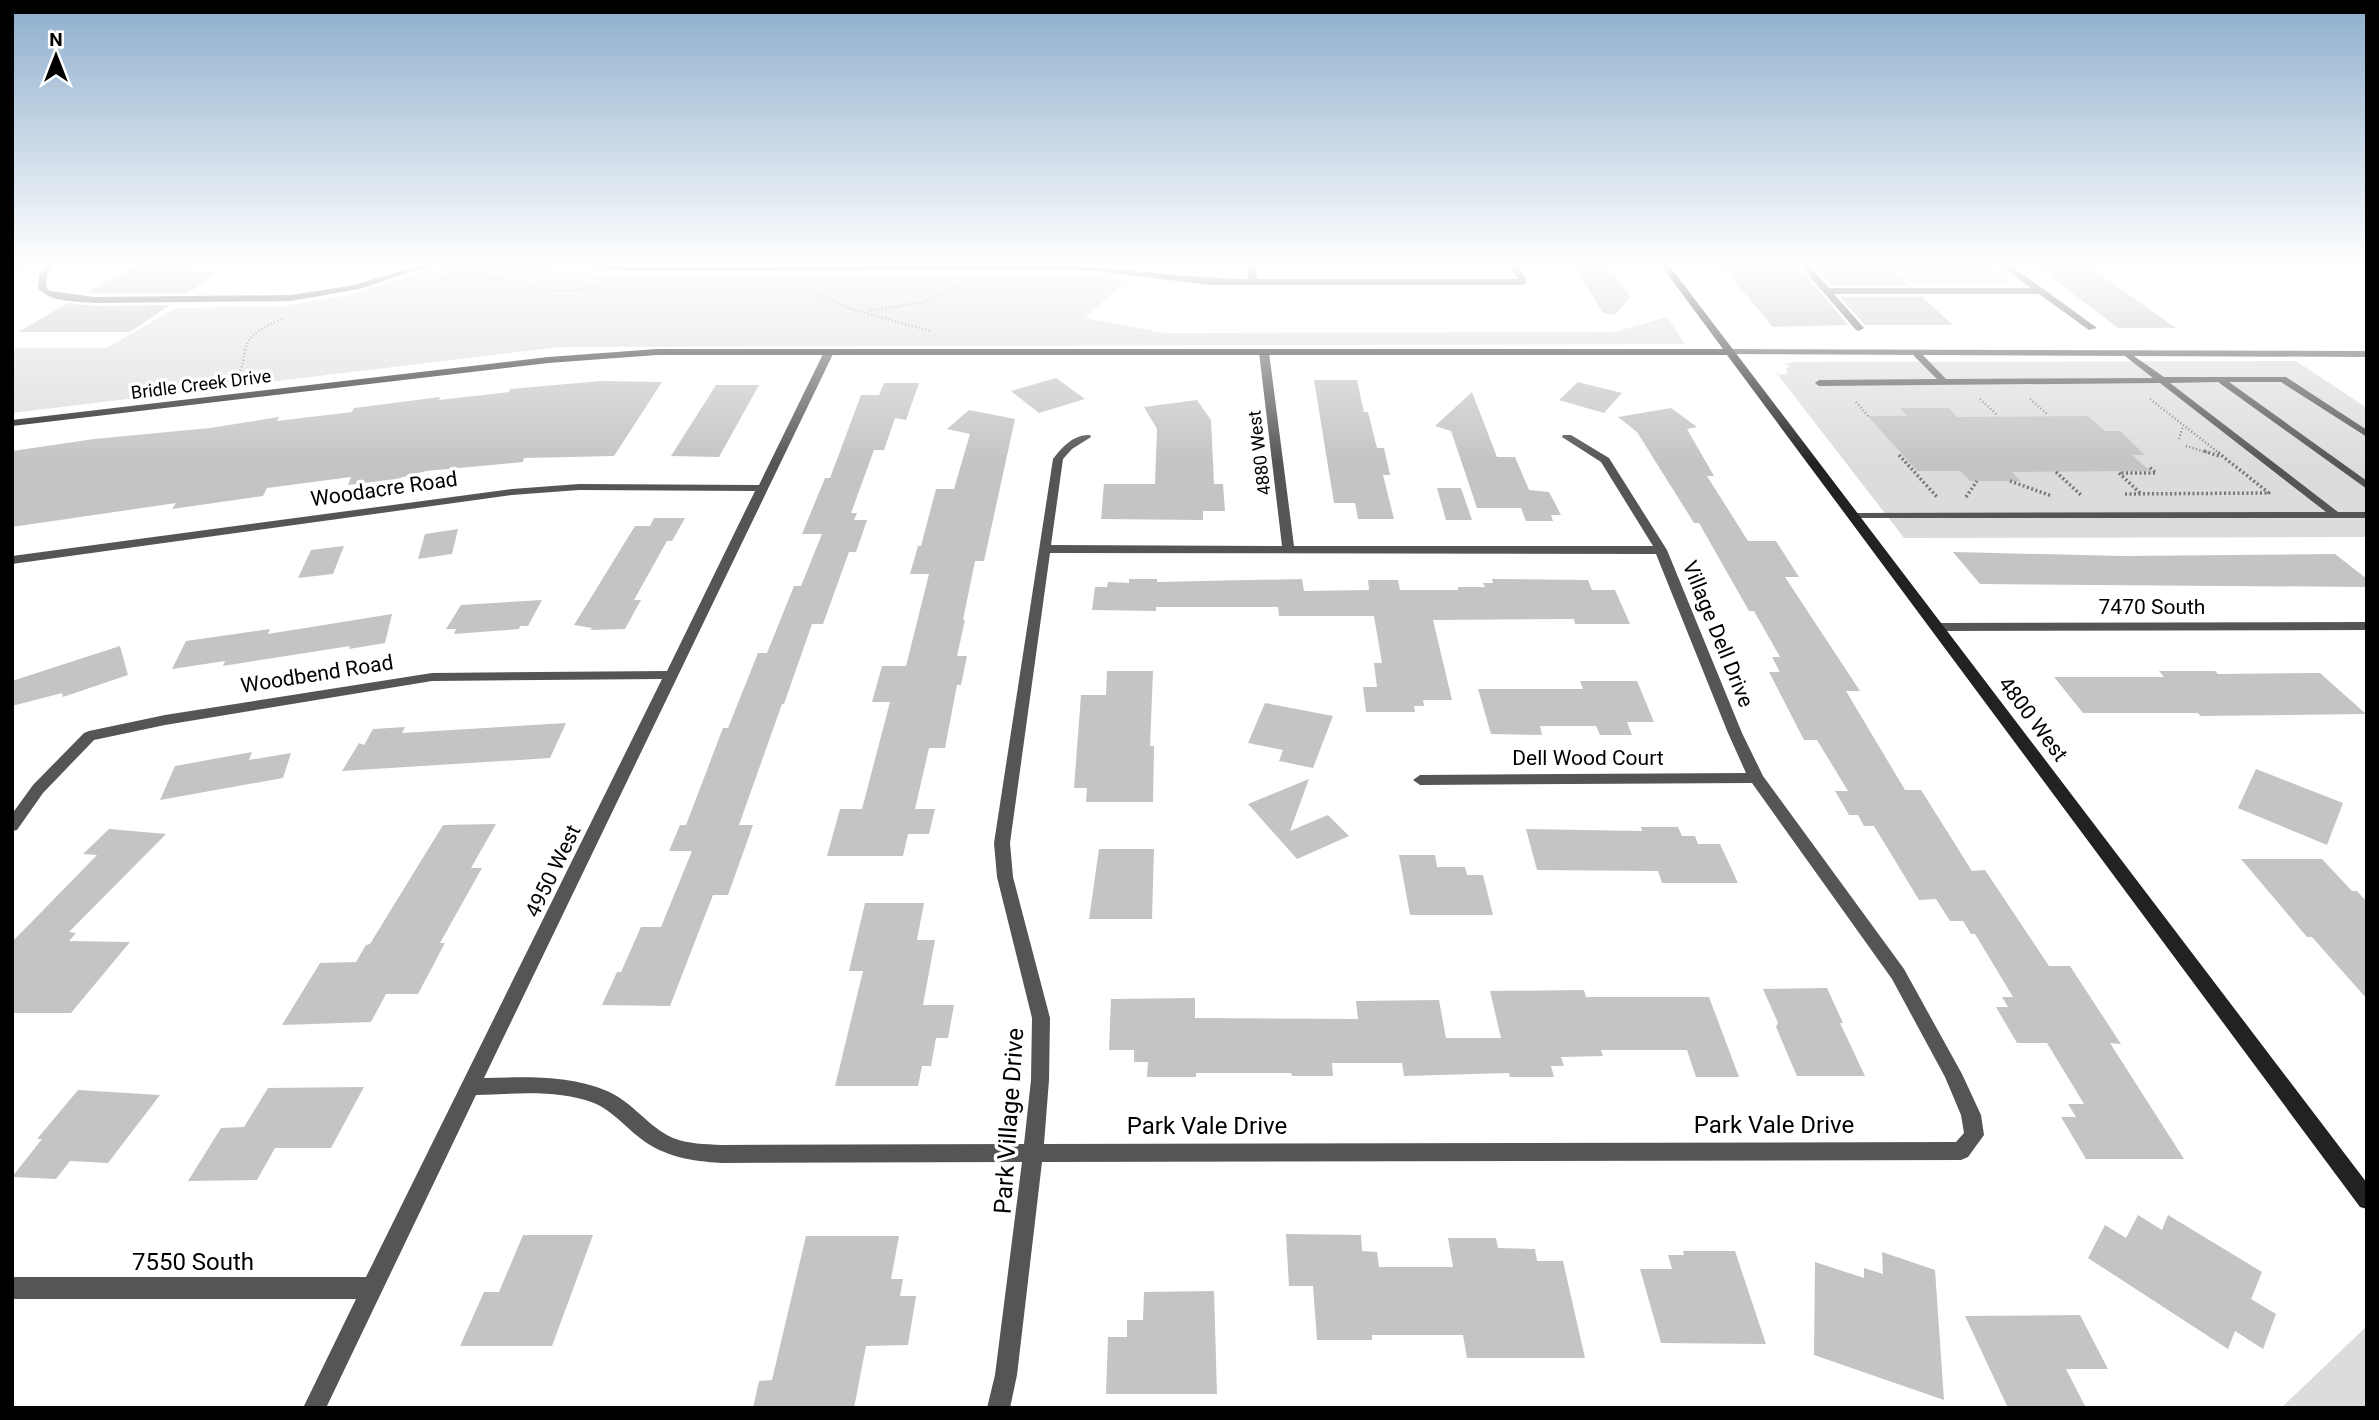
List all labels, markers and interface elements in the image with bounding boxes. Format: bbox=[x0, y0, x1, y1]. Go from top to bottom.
north arrow bbox=[21, 21, 91, 91]
text: N bbox=[49, 28, 63, 51]
street label: Bridle Creek Drive bbox=[130, 365, 272, 403]
street label: 4880 West bbox=[1243, 409, 1275, 497]
street label: Woodacre Road bbox=[309, 467, 459, 511]
street label: Village Dell Drive bbox=[1678, 557, 1758, 711]
street label: 7470 South bbox=[2099, 595, 2205, 619]
street label: Woodbend Road bbox=[239, 650, 395, 698]
street label: 4800 West bbox=[1993, 672, 2073, 766]
street label: Dell Wood Court bbox=[1512, 746, 1664, 770]
street label: 4950 West bbox=[520, 821, 586, 921]
street label: Park Village Drive bbox=[989, 1027, 1029, 1215]
street label: Park Vale Drive bbox=[1694, 1111, 1854, 1139]
street label: Park Vale Drive bbox=[1127, 1112, 1287, 1140]
street label: 7550 South bbox=[132, 1248, 254, 1276]

